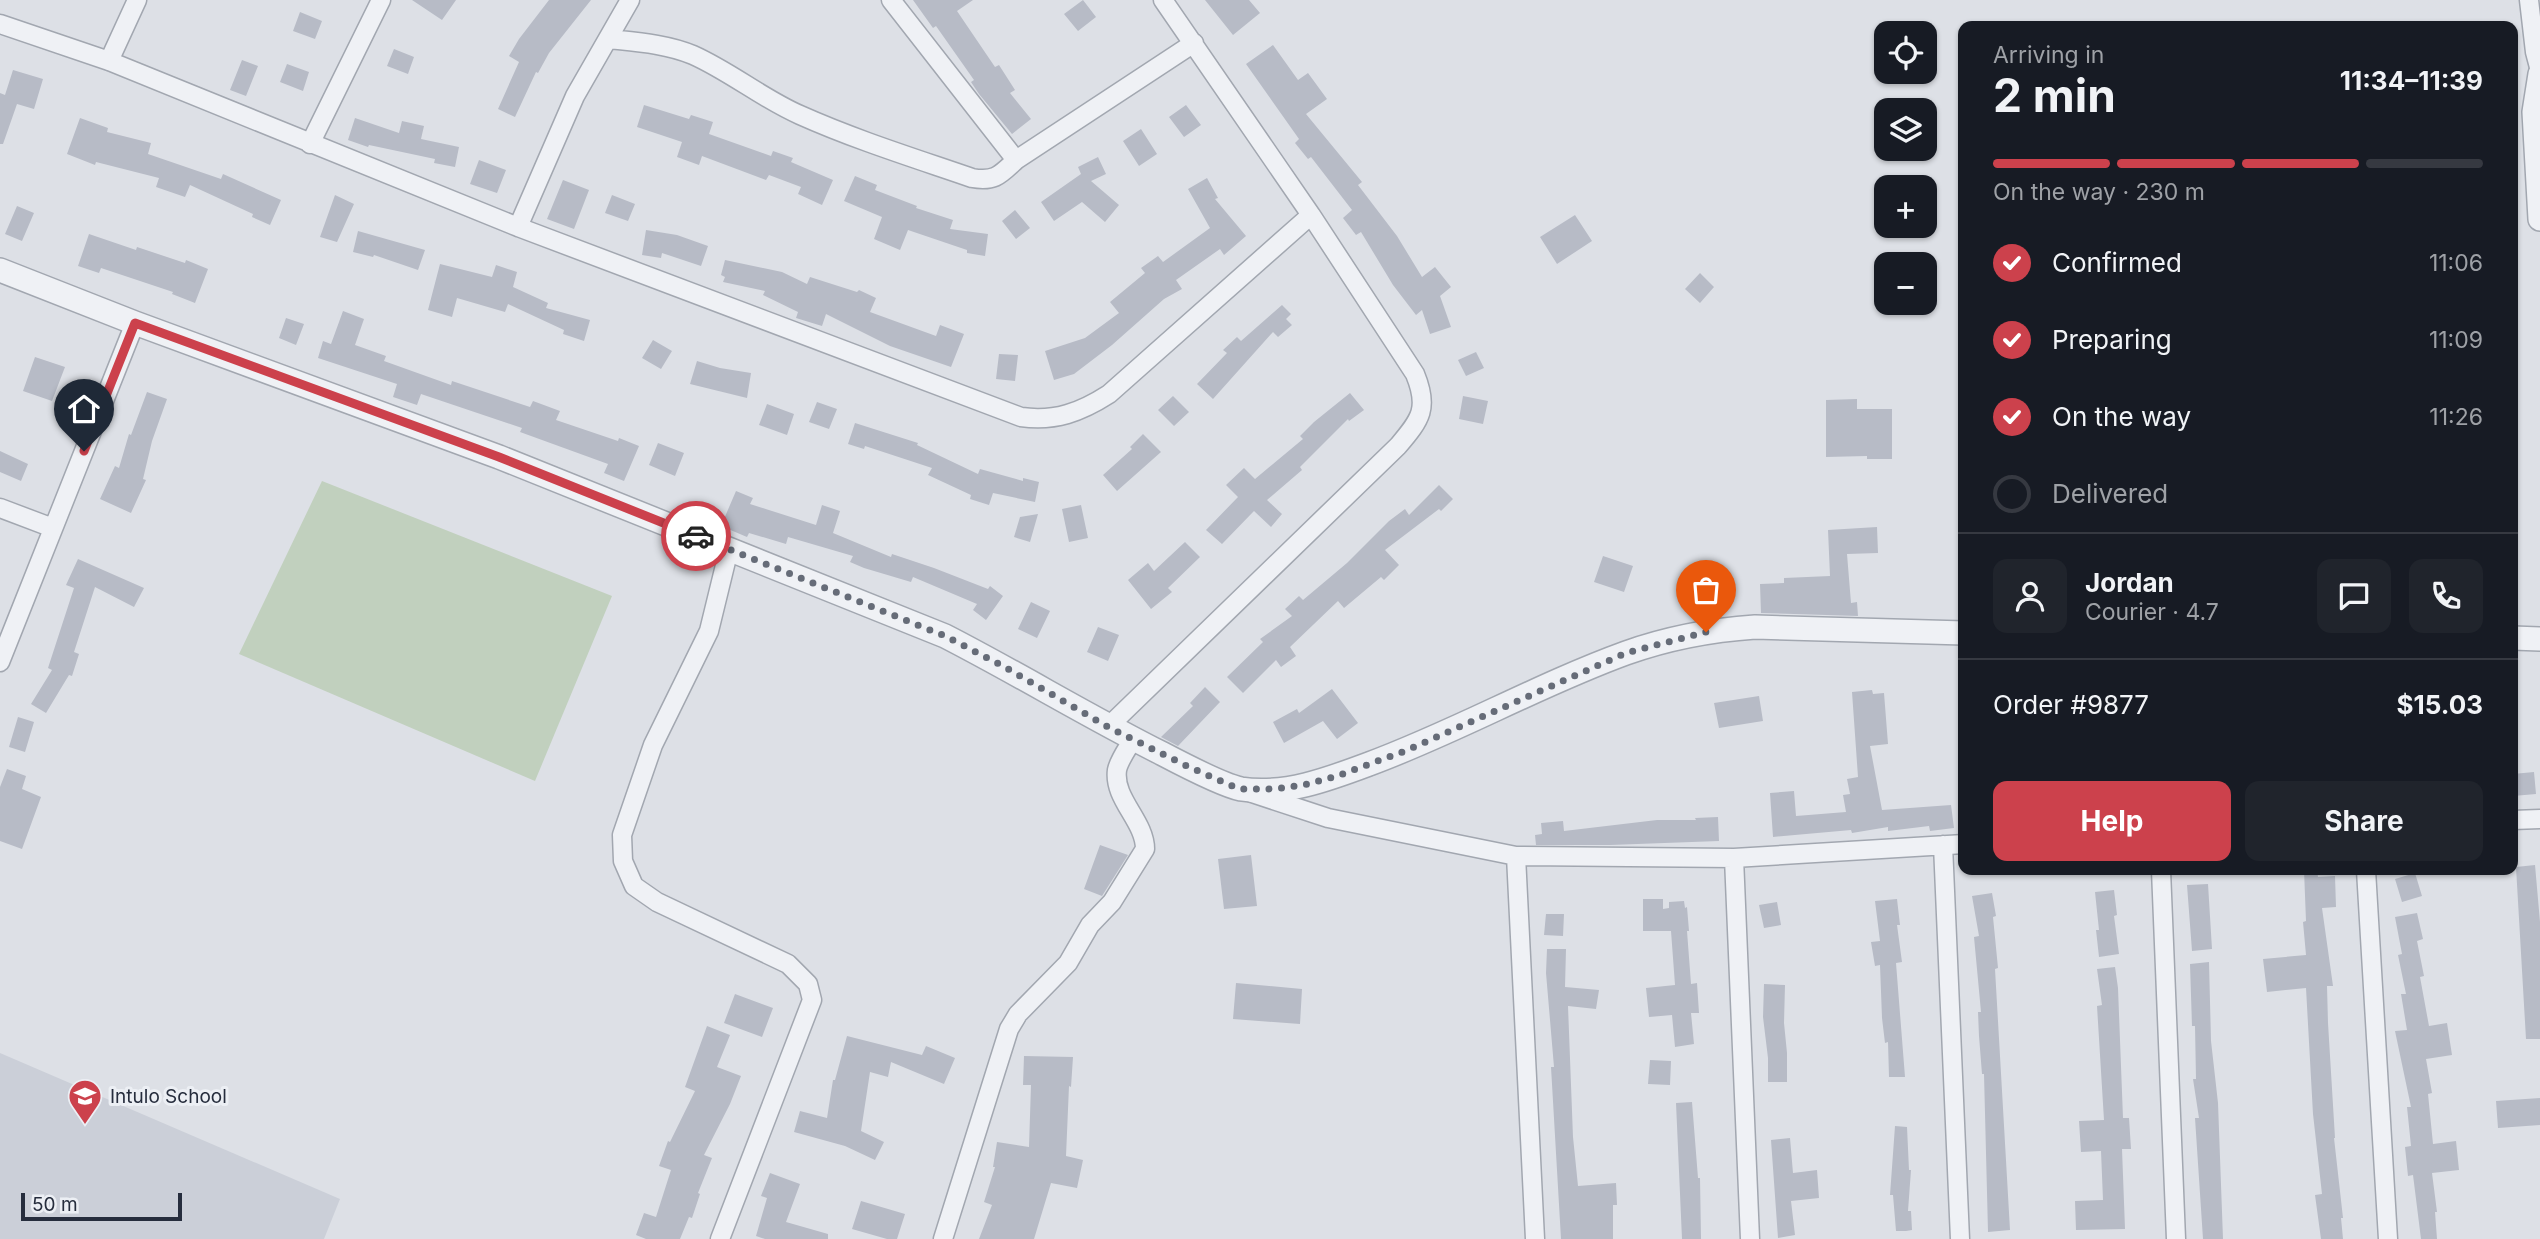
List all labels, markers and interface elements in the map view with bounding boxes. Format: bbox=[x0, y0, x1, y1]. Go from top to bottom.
map controls bbox=[1874, 21, 1937, 315]
button: locate bbox=[1874, 21, 1937, 84]
text: Arriving in bbox=[1993, 41, 2104, 69]
text: 11:34–11:39 bbox=[2340, 65, 2483, 96]
text: 2 min bbox=[1993, 67, 2116, 123]
button: layers bbox=[1874, 98, 1937, 161]
button: + bbox=[1874, 175, 1937, 238]
text: On the way · 230 m bbox=[1993, 178, 2205, 206]
icon: check bbox=[1993, 244, 2031, 282]
text: Confirmed bbox=[2052, 247, 2182, 278]
text: 11:06 bbox=[2429, 249, 2483, 277]
button: − bbox=[1874, 252, 1937, 315]
icon: check bbox=[1993, 321, 2031, 359]
text: Preparing bbox=[2052, 324, 2172, 355]
text: 11:09 bbox=[2429, 326, 2483, 354]
pin bbox=[54, 379, 114, 451]
icon: home bbox=[65, 390, 103, 428]
icon: check bbox=[1993, 398, 2031, 436]
text: On the way bbox=[2052, 401, 2191, 432]
text: 11:26 bbox=[2429, 403, 2483, 431]
text: Delivered bbox=[2052, 478, 2168, 509]
courier bbox=[661, 501, 731, 571]
icon: car bbox=[677, 517, 715, 555]
button: person bbox=[1993, 559, 2067, 633]
button: chat bbox=[2317, 559, 2391, 633]
button: phone bbox=[2409, 559, 2483, 633]
pin bbox=[1676, 560, 1736, 632]
text: Jordan bbox=[2085, 567, 2174, 598]
icon: bag bbox=[1687, 571, 1725, 609]
text: Courier · 4.7 bbox=[2085, 598, 2219, 626]
text: Order #9877 bbox=[1993, 689, 2149, 720]
text: $15.03 bbox=[2397, 689, 2483, 720]
button: Help bbox=[1993, 781, 2231, 861]
button: Share bbox=[2245, 781, 2483, 861]
school or university icon: Intulo School bbox=[66, 1077, 104, 1126]
place label: Intulo School bbox=[110, 1085, 227, 1108]
scale bar bbox=[21, 1190, 182, 1222]
text: 50 m bbox=[32, 1193, 78, 1216]

